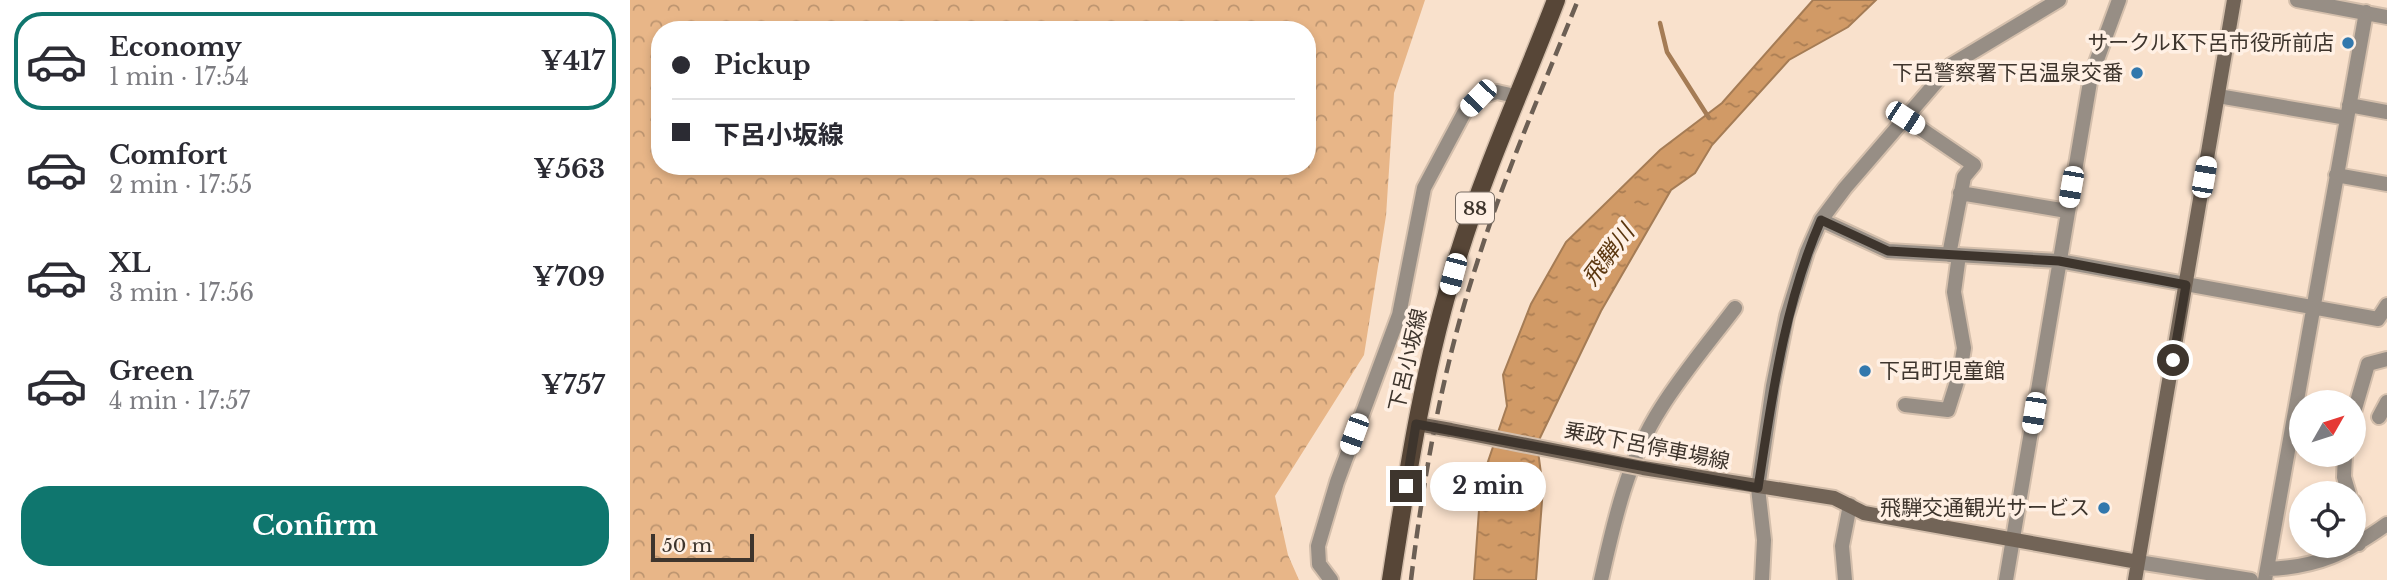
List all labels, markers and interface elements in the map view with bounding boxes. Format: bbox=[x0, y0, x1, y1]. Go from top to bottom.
icon: car bbox=[25, 30, 88, 93]
place label: サークルK下呂市役所前店 bbox=[2087, 30, 2334, 56]
text: Economy bbox=[109, 31, 242, 63]
marker: サークルK下呂市役所前店 bbox=[2340, 35, 2356, 51]
text: ¥417 bbox=[541, 45, 605, 77]
text: Pickup bbox=[714, 49, 811, 81]
place label: 下呂警察署下呂温泉交番 bbox=[1892, 60, 2123, 86]
text: 1 min · 17:54 bbox=[109, 63, 249, 91]
marker: 下呂警察署下呂温泉交番 bbox=[2129, 65, 2145, 81]
car bbox=[1456, 76, 1501, 120]
car bbox=[1882, 98, 1929, 138]
text: 下呂小坂線 bbox=[714, 119, 844, 151]
icon: car bbox=[25, 138, 88, 201]
text: Comfort bbox=[109, 139, 227, 171]
text: ¥563 bbox=[533, 153, 605, 185]
car bbox=[2191, 154, 2218, 200]
car bbox=[2058, 164, 2085, 210]
text: 2 min · 17:55 bbox=[109, 171, 252, 199]
road number: 88 bbox=[1456, 192, 1494, 224]
water label: 飛騨川 bbox=[1576, 217, 1642, 291]
icon: car bbox=[25, 246, 88, 309]
text: XL bbox=[109, 247, 151, 279]
car bbox=[1438, 251, 1469, 297]
text: ¥709 bbox=[532, 261, 605, 293]
text: 3 min · 17:56 bbox=[109, 279, 254, 307]
street label: 下呂小坂線 bbox=[1384, 306, 1432, 414]
route start bbox=[2157, 344, 2189, 376]
icon: car bbox=[25, 354, 88, 417]
text: Green bbox=[109, 355, 194, 387]
place label: 下呂町児童館 bbox=[1879, 358, 2005, 384]
marker: 下呂町児童館 bbox=[1857, 363, 1873, 379]
text: ¥757 bbox=[541, 369, 605, 401]
text: 4 min · 17:57 bbox=[109, 387, 250, 415]
north arrow bbox=[2289, 390, 2366, 467]
map controls bbox=[2289, 390, 2366, 558]
car bbox=[2021, 391, 2048, 435]
car bbox=[1337, 411, 1372, 457]
street label: 乗政下呂停車場線 bbox=[1562, 417, 1732, 475]
callout: 2 min bbox=[1430, 462, 1546, 510]
route end bbox=[1390, 470, 1422, 502]
text: 2 min bbox=[1452, 472, 1524, 500]
button: locate bbox=[2289, 481, 2366, 558]
button: Confirm bbox=[21, 486, 609, 566]
place label: 飛騨交通観光サービス bbox=[1880, 495, 2090, 521]
marker: 飛騨交通観光サービス bbox=[2096, 500, 2112, 516]
scale bar bbox=[651, 531, 754, 563]
text: 50 m bbox=[662, 534, 712, 557]

